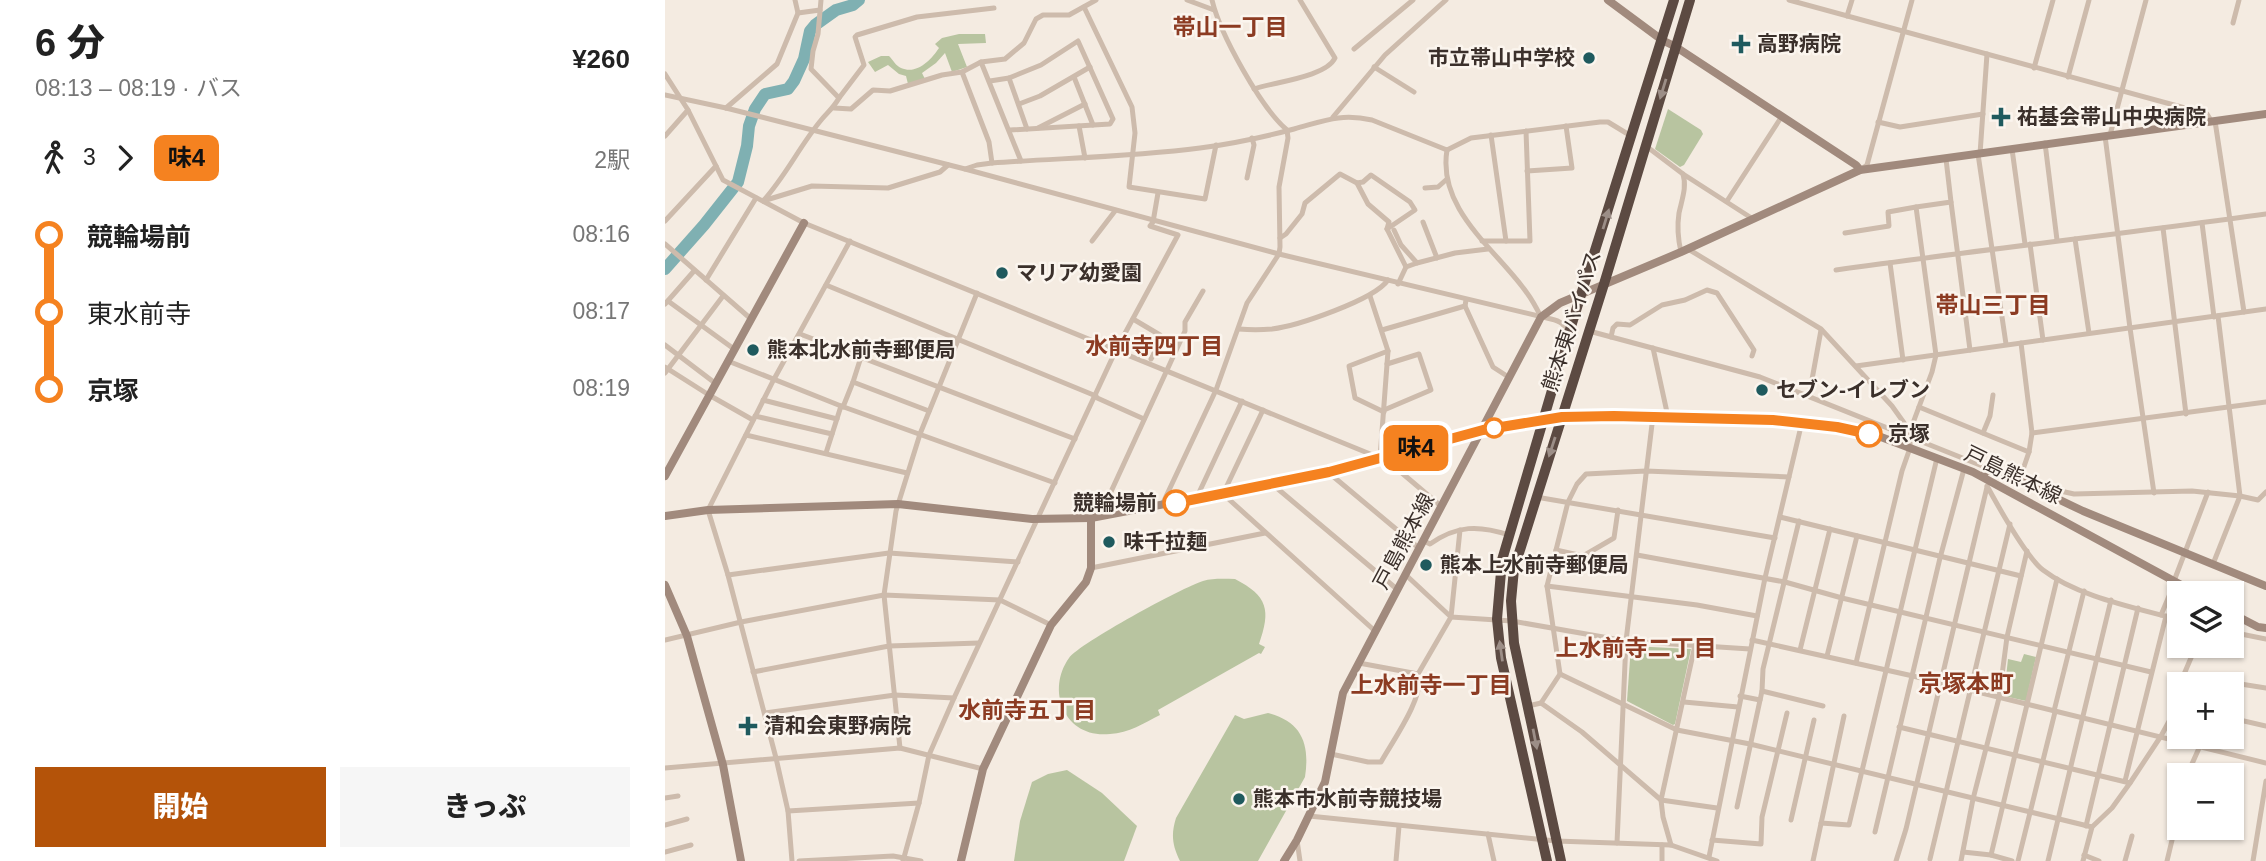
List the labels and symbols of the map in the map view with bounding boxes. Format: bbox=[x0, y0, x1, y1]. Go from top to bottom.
district label: 帯山一丁目 bbox=[1173, 14, 1288, 40]
place label: 高野病院 bbox=[1757, 32, 1841, 55]
marker: 高野病院 bbox=[1731, 34, 1751, 54]
place label: 市立帯山中学校 bbox=[1428, 46, 1575, 69]
marker: 市立帯山中学校 bbox=[1581, 50, 1597, 66]
one-way arrow bbox=[1658, 79, 1668, 100]
place label: 祐基会帯山中央病院 bbox=[2017, 105, 2206, 128]
marker: 祐基会帯山中央病院 bbox=[1991, 107, 2011, 127]
one-way arrow bbox=[1601, 208, 1612, 229]
street label: 熊本東バイパス bbox=[1538, 248, 1605, 394]
place label: マリア幼愛園 bbox=[1016, 261, 1142, 284]
marker: マリア幼愛園 bbox=[994, 265, 1010, 281]
district label: 帯山三丁目 bbox=[1936, 292, 2051, 318]
district label: 水前寺四丁目 bbox=[1085, 333, 1223, 359]
place label: 熊本北水前寺郵便局 bbox=[767, 338, 956, 361]
marker: 熊本北水前寺郵便局 bbox=[745, 342, 761, 358]
place label: セブン-イレブン bbox=[1776, 378, 1930, 401]
marker: セブン-イレブン bbox=[1754, 382, 1770, 398]
unlabelled marker bbox=[1484, 418, 1504, 438]
marker: 京塚 bbox=[1856, 421, 1882, 447]
place label: 京塚 bbox=[1888, 422, 1930, 445]
line badge: 味4 bbox=[1385, 425, 1447, 471]
one-way arrow bbox=[1546, 436, 1557, 457]
street label: 戸島熊本線 bbox=[1961, 441, 2065, 508]
street label: 戸島熊本線 bbox=[1369, 489, 1438, 593]
marker: 競輪場前 bbox=[1163, 490, 1189, 516]
place label: 競輪場前 bbox=[1073, 491, 1157, 514]
place label: 味千拉麺 bbox=[1123, 530, 1207, 553]
marker: 味千拉麺 bbox=[1101, 534, 1117, 550]
place label: 熊本上水前寺郵便局 bbox=[1440, 553, 1629, 576]
marker: 熊本上水前寺郵便局 bbox=[1418, 557, 1434, 573]
district label: 上水前寺二丁目 bbox=[1556, 635, 1717, 661]
one-way arrow bbox=[1495, 640, 1506, 662]
district label: 京塚本町 bbox=[1918, 670, 2014, 697]
district label: 上水前寺一丁目 bbox=[1351, 672, 1512, 698]
district label: 水前寺五丁目 bbox=[958, 697, 1096, 723]
place label: 清和会東野病院 bbox=[764, 714, 911, 737]
marker: 清和会東野病院 bbox=[738, 716, 758, 736]
one-way arrow bbox=[1529, 728, 1540, 750]
place label: 熊本市水前寺競技場 bbox=[1253, 787, 1442, 810]
marker: 熊本市水前寺競技場 bbox=[1231, 791, 1247, 807]

